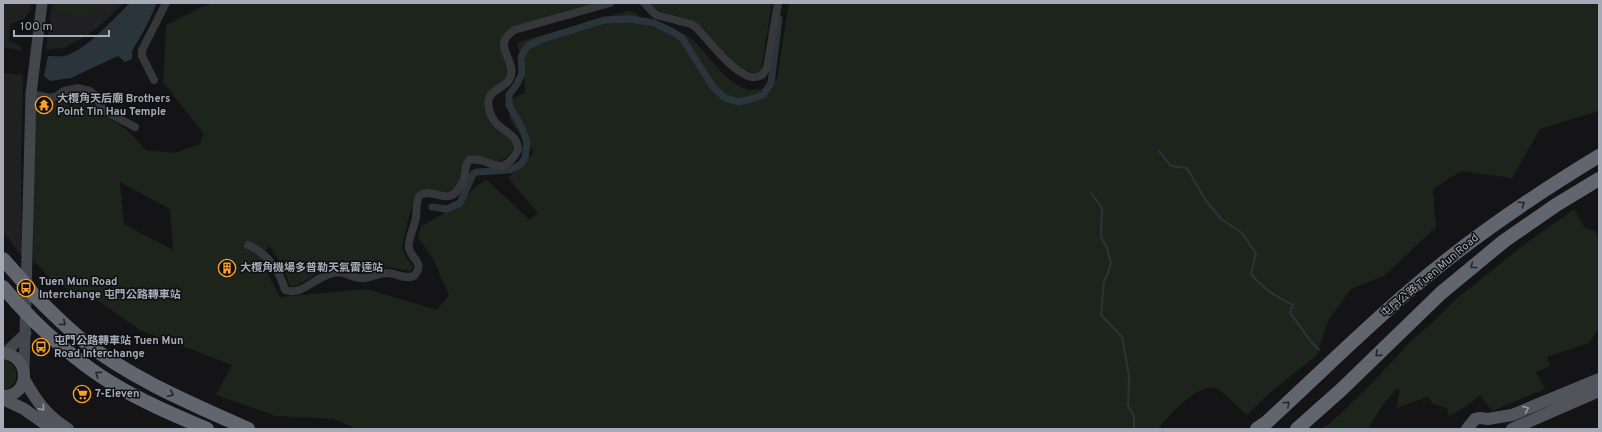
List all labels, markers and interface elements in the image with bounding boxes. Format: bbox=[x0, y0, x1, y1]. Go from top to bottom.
scale bar bbox=[14, 12, 109, 38]
text: 100 m bbox=[20, 19, 53, 35]
place label: 大欖角天后廟 Brothers Point Tin Hau Temple bbox=[57, 92, 171, 119]
temple icon: 大欖角天后廟 Brothers Point Tin Hau Temple bbox=[34, 95, 54, 115]
one-way arrow bbox=[1518, 202, 1525, 209]
street label: 屯門公路 Tuen Mun Road bbox=[1378, 231, 1482, 321]
building icon: 大欖角機場多普勒天氣雷達站 bbox=[217, 258, 237, 278]
place label: 大欖角機場多普勒天氣雷達站 bbox=[240, 261, 383, 275]
one-way arrow bbox=[1471, 261, 1478, 268]
place label: Tuen Mun Road Interchange 屯門公路轉車站 bbox=[39, 275, 181, 302]
bus stop icon: Tuen Mun Road Interchange 屯門公路轉車站 bbox=[16, 278, 36, 298]
one-way arrow bbox=[58, 318, 66, 326]
place label: 屯門公路轉車站 Tuen Mun Road Interchange bbox=[54, 334, 183, 361]
bus stop icon: 屯門公路轉車站 Tuen Mun Road Interchange bbox=[31, 337, 51, 357]
one-way arrow bbox=[1375, 349, 1383, 357]
one-way arrow bbox=[95, 371, 102, 379]
supermarket icon: 7-Eleven bbox=[72, 384, 92, 404]
place label: 7-Eleven bbox=[95, 387, 139, 401]
one-way arrow bbox=[167, 390, 174, 398]
one-way arrow bbox=[1282, 401, 1290, 408]
one-way arrow bbox=[38, 403, 45, 410]
one-way arrow bbox=[1522, 405, 1529, 413]

